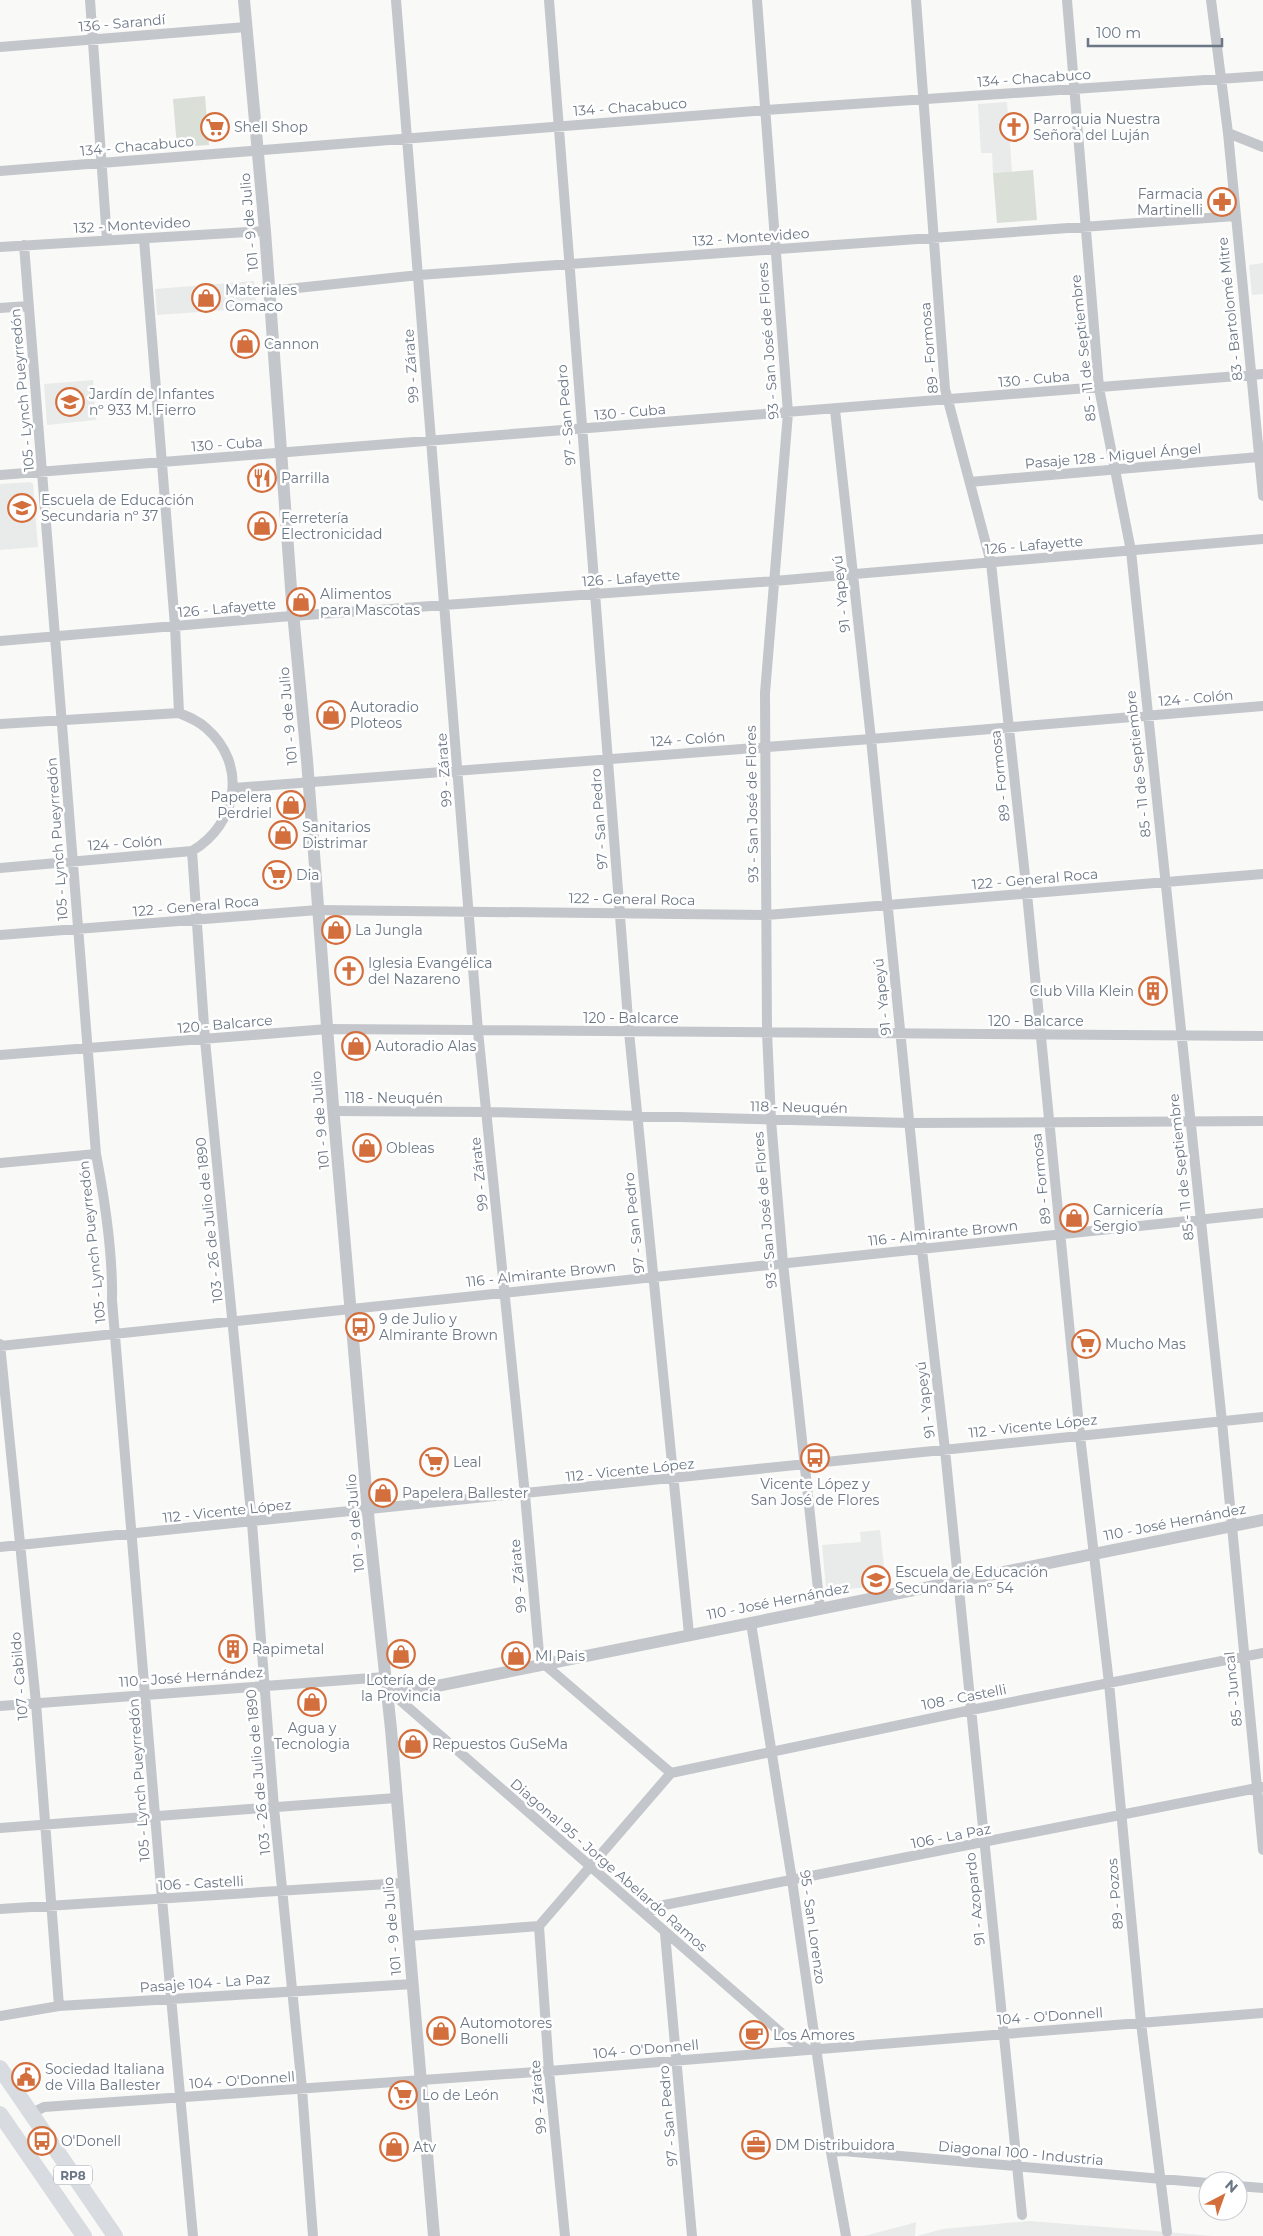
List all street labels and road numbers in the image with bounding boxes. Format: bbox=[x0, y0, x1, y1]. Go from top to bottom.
street label: 136 - Sarandí bbox=[78, 10, 167, 36]
street label: 134 - Chacabuco bbox=[976, 65, 1092, 91]
street label: 134 - Chacabuco bbox=[572, 94, 688, 120]
street label: 134 - Chacabuco bbox=[79, 132, 195, 160]
street label: 101 - 9 de Julio bbox=[236, 172, 262, 272]
street label: 132 - Montevideo bbox=[73, 213, 191, 237]
street label: 132 - Montevideo bbox=[692, 224, 810, 250]
street label: 83 - Bartolomé Mitre bbox=[1213, 236, 1247, 382]
street label: 93 - San José de Flores bbox=[754, 262, 782, 420]
street label: 85 - 11 de Septiembre bbox=[1066, 274, 1100, 422]
street label: 89 - Formosa bbox=[916, 302, 942, 394]
street label: 105 - Lynch Pueyrredón bbox=[6, 308, 38, 472]
street label: 99 - Zárate bbox=[399, 328, 423, 404]
street label: 97 - San Pedro bbox=[553, 363, 579, 466]
street label: 130 - Cuba bbox=[998, 367, 1070, 391]
street label: 130 - Cuba bbox=[594, 400, 666, 424]
street label: 130 - Cuba bbox=[191, 433, 263, 455]
street label: Pasaje 128 - Miguel Ángel bbox=[1024, 439, 1202, 473]
street label: 126 - Lafayette bbox=[984, 532, 1084, 558]
street label: 91 - Yapeyú bbox=[828, 555, 854, 633]
street label: 126 - Lafayette bbox=[581, 566, 681, 590]
street label: 126 - Lafayette bbox=[177, 595, 277, 621]
street label: 101 - 9 de Julio bbox=[275, 666, 301, 766]
street label: 124 - Colón bbox=[1158, 686, 1234, 710]
street label: 85 - 11 de Septiembre bbox=[1121, 690, 1155, 838]
street label: 93 - San José de Flores bbox=[742, 725, 762, 883]
street label: 124 - Colón bbox=[650, 727, 726, 751]
street label: 89 - Formosa bbox=[986, 729, 1014, 823]
street label: 99 - Zárate bbox=[432, 732, 456, 808]
street label: 105 - Lynch Pueyrredón bbox=[42, 757, 72, 921]
street label: 97 - San Pedro bbox=[586, 768, 612, 870]
street label: 124 - Colón bbox=[87, 831, 163, 855]
street label: 122 - General Roca bbox=[971, 865, 1099, 893]
street label: 122 - General Roca bbox=[569, 889, 695, 909]
street label: 122 - General Roca bbox=[132, 892, 260, 920]
street label: 91 - Yapeyú bbox=[869, 958, 895, 1036]
street label: 120 - Balcarce bbox=[583, 1009, 679, 1027]
street label: 120 - Balcarce bbox=[177, 1011, 273, 1037]
street label: 120 - Balcarce bbox=[988, 1012, 1084, 1030]
street label: 101 - 9 de Julio bbox=[307, 1070, 333, 1170]
street label: 118 - Neuquén bbox=[345, 1089, 443, 1107]
street label: 85 - 11 de Septiembre bbox=[1164, 1093, 1198, 1241]
street label: 118 - Neuquén bbox=[750, 1097, 848, 1117]
street label: 93 - San José de Flores bbox=[749, 1131, 781, 1289]
street label: 89 - Formosa bbox=[1027, 1132, 1055, 1226]
street label: 103 - 26 de Julio de 1890 bbox=[191, 1136, 227, 1304]
street label: 99 - Zárate bbox=[466, 1136, 492, 1212]
street label: 105 - Lynch Pueyrredón bbox=[74, 1160, 110, 1324]
street label: 97 - San Pedro bbox=[620, 1171, 648, 1274]
street label: 116 - Almirante Brown bbox=[867, 1216, 1019, 1250]
street label: 116 - Almirante Brown bbox=[465, 1257, 617, 1291]
street label: 91 - Yapeyú bbox=[911, 1361, 939, 1439]
street label: 112 - Vicente López bbox=[968, 1410, 1098, 1442]
street label: 112 - Vicente López bbox=[565, 1454, 695, 1486]
street label: 101 - 9 de Julio bbox=[342, 1473, 368, 1573]
street label: 112 - Vicente López bbox=[162, 1495, 292, 1527]
street label: 110 - José Hernández bbox=[1102, 1499, 1248, 1545]
street label: 99 - Zárate bbox=[506, 1538, 530, 1614]
street label: 110 - José Hernández bbox=[705, 1578, 851, 1624]
street label: 107 - Cabildo bbox=[6, 1631, 32, 1721]
street label: 85 - Juncal bbox=[1220, 1651, 1246, 1727]
street label: 110 - José Hernández bbox=[118, 1663, 264, 1691]
street label: 108 - Castelli bbox=[920, 1680, 1008, 1714]
street label: 103 - 26 de Julio de 1890 bbox=[242, 1688, 274, 1856]
street label: 105 - Lynch Pueyrredón bbox=[124, 1698, 154, 1862]
street label: Diagonal 95 - Jorge Abelardo Ramos bbox=[507, 1774, 711, 1956]
street label: 106 - La Paz bbox=[910, 1819, 992, 1853]
street label: 91 - Azopardo bbox=[961, 1851, 989, 1946]
street label: 89 - Pozos bbox=[1103, 1858, 1127, 1930]
street label: 95 - San Lorenzo bbox=[796, 1869, 830, 1986]
street label: 106 - Castelli bbox=[158, 1872, 244, 1894]
street label: 101 - 9 de Julio bbox=[379, 1876, 405, 1976]
street label: Pasaje 104 - La Paz bbox=[139, 1969, 271, 1997]
street label: 104 - O'Donnell bbox=[997, 2003, 1103, 2029]
street label: 104 - O'Donnell bbox=[592, 2035, 700, 2063]
street label: 99 - Zárate bbox=[526, 2059, 550, 2135]
street label: 97 - San Pedro bbox=[655, 2064, 681, 2167]
street label: 104 - O'Donnell bbox=[189, 2067, 295, 2093]
street label: Diagonal 100 - Industria bbox=[938, 2137, 1104, 2169]
road number: RP8 bbox=[54, 2166, 92, 2184]

